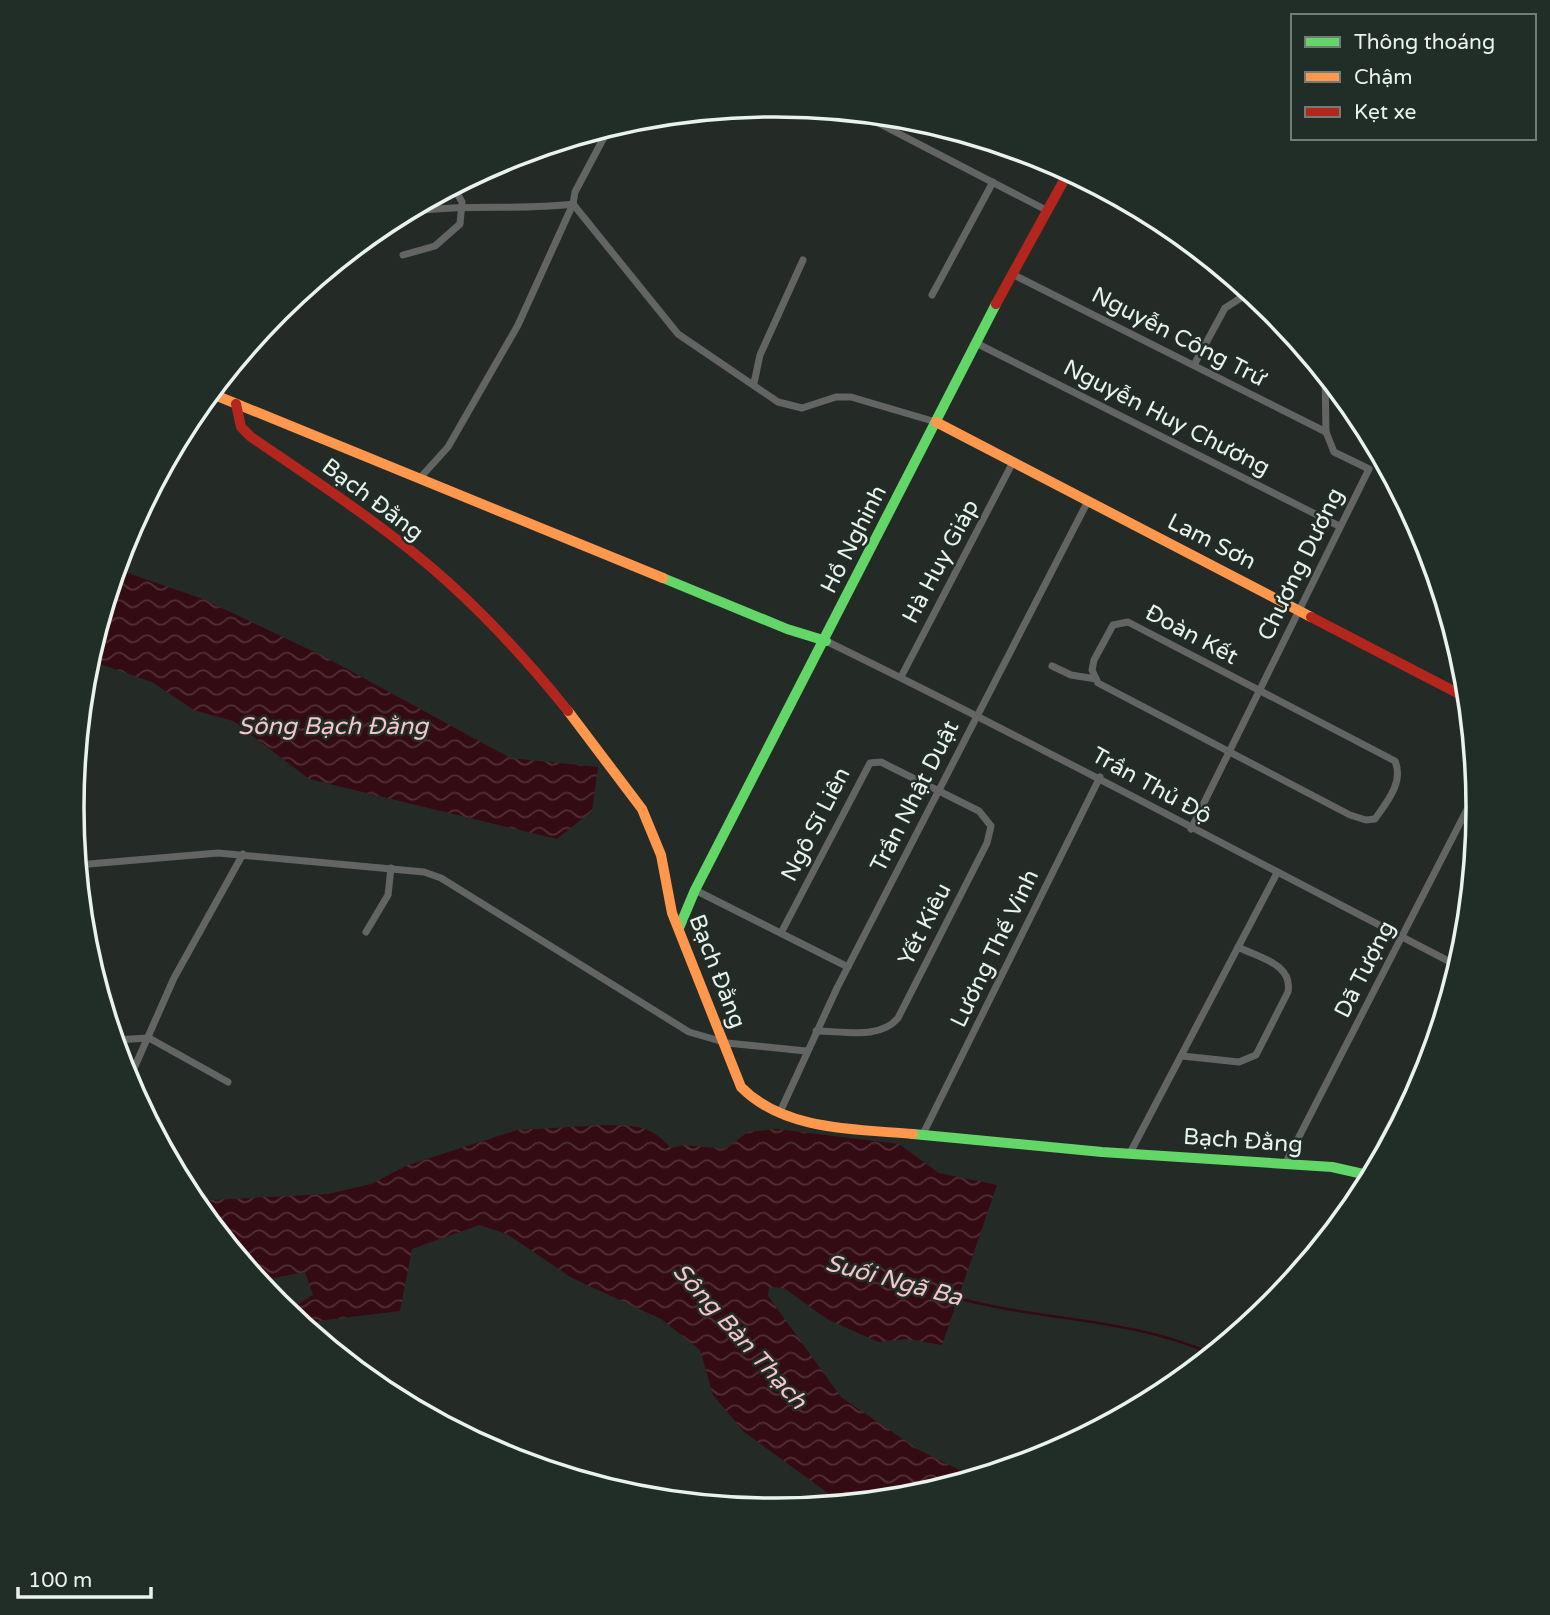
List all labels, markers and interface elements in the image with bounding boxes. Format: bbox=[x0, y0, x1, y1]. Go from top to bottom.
legend bbox=[1291, 14, 1536, 140]
text: Thông thoáng bbox=[1354, 30, 1495, 55]
text: Chậm bbox=[1354, 65, 1412, 90]
text: Kẹt xe bbox=[1354, 100, 1417, 125]
street label: Nguyễn Công Trứ bbox=[1087, 281, 1272, 394]
street label: Nguyễn Huy Chương bbox=[1059, 354, 1274, 482]
street label: Bạch Đằng bbox=[316, 453, 429, 547]
street label: Hồ Nghinh bbox=[815, 481, 893, 598]
street label: Chương Dương bbox=[1252, 483, 1350, 645]
street label: Hà Huy Giáp bbox=[897, 495, 985, 628]
street label: Lam Sơn bbox=[1163, 508, 1260, 576]
street label: Đoàn Kết bbox=[1140, 599, 1243, 671]
water label: Sông Bạch Đằng bbox=[238, 712, 430, 741]
street label: Trần Nhật Duật bbox=[865, 716, 965, 877]
street label: Trần Thủ Độ bbox=[1087, 741, 1216, 830]
street label: Ngô Sĩ Liên bbox=[775, 763, 857, 886]
street label: Lương Thế Vinh bbox=[945, 865, 1045, 1032]
street label: Yết Kiêu bbox=[892, 878, 958, 970]
street label: Bạch Đằng bbox=[683, 910, 752, 1032]
street label: Dã Tượng bbox=[1329, 916, 1401, 1023]
street label: Bạch Đằng bbox=[1182, 1123, 1304, 1159]
water label: Suối Ngã Ba bbox=[823, 1248, 966, 1313]
water label: Sông Bàn Thạch bbox=[667, 1257, 814, 1416]
scale bar bbox=[18, 1556, 150, 1600]
text: 100 m bbox=[28, 1568, 92, 1593]

